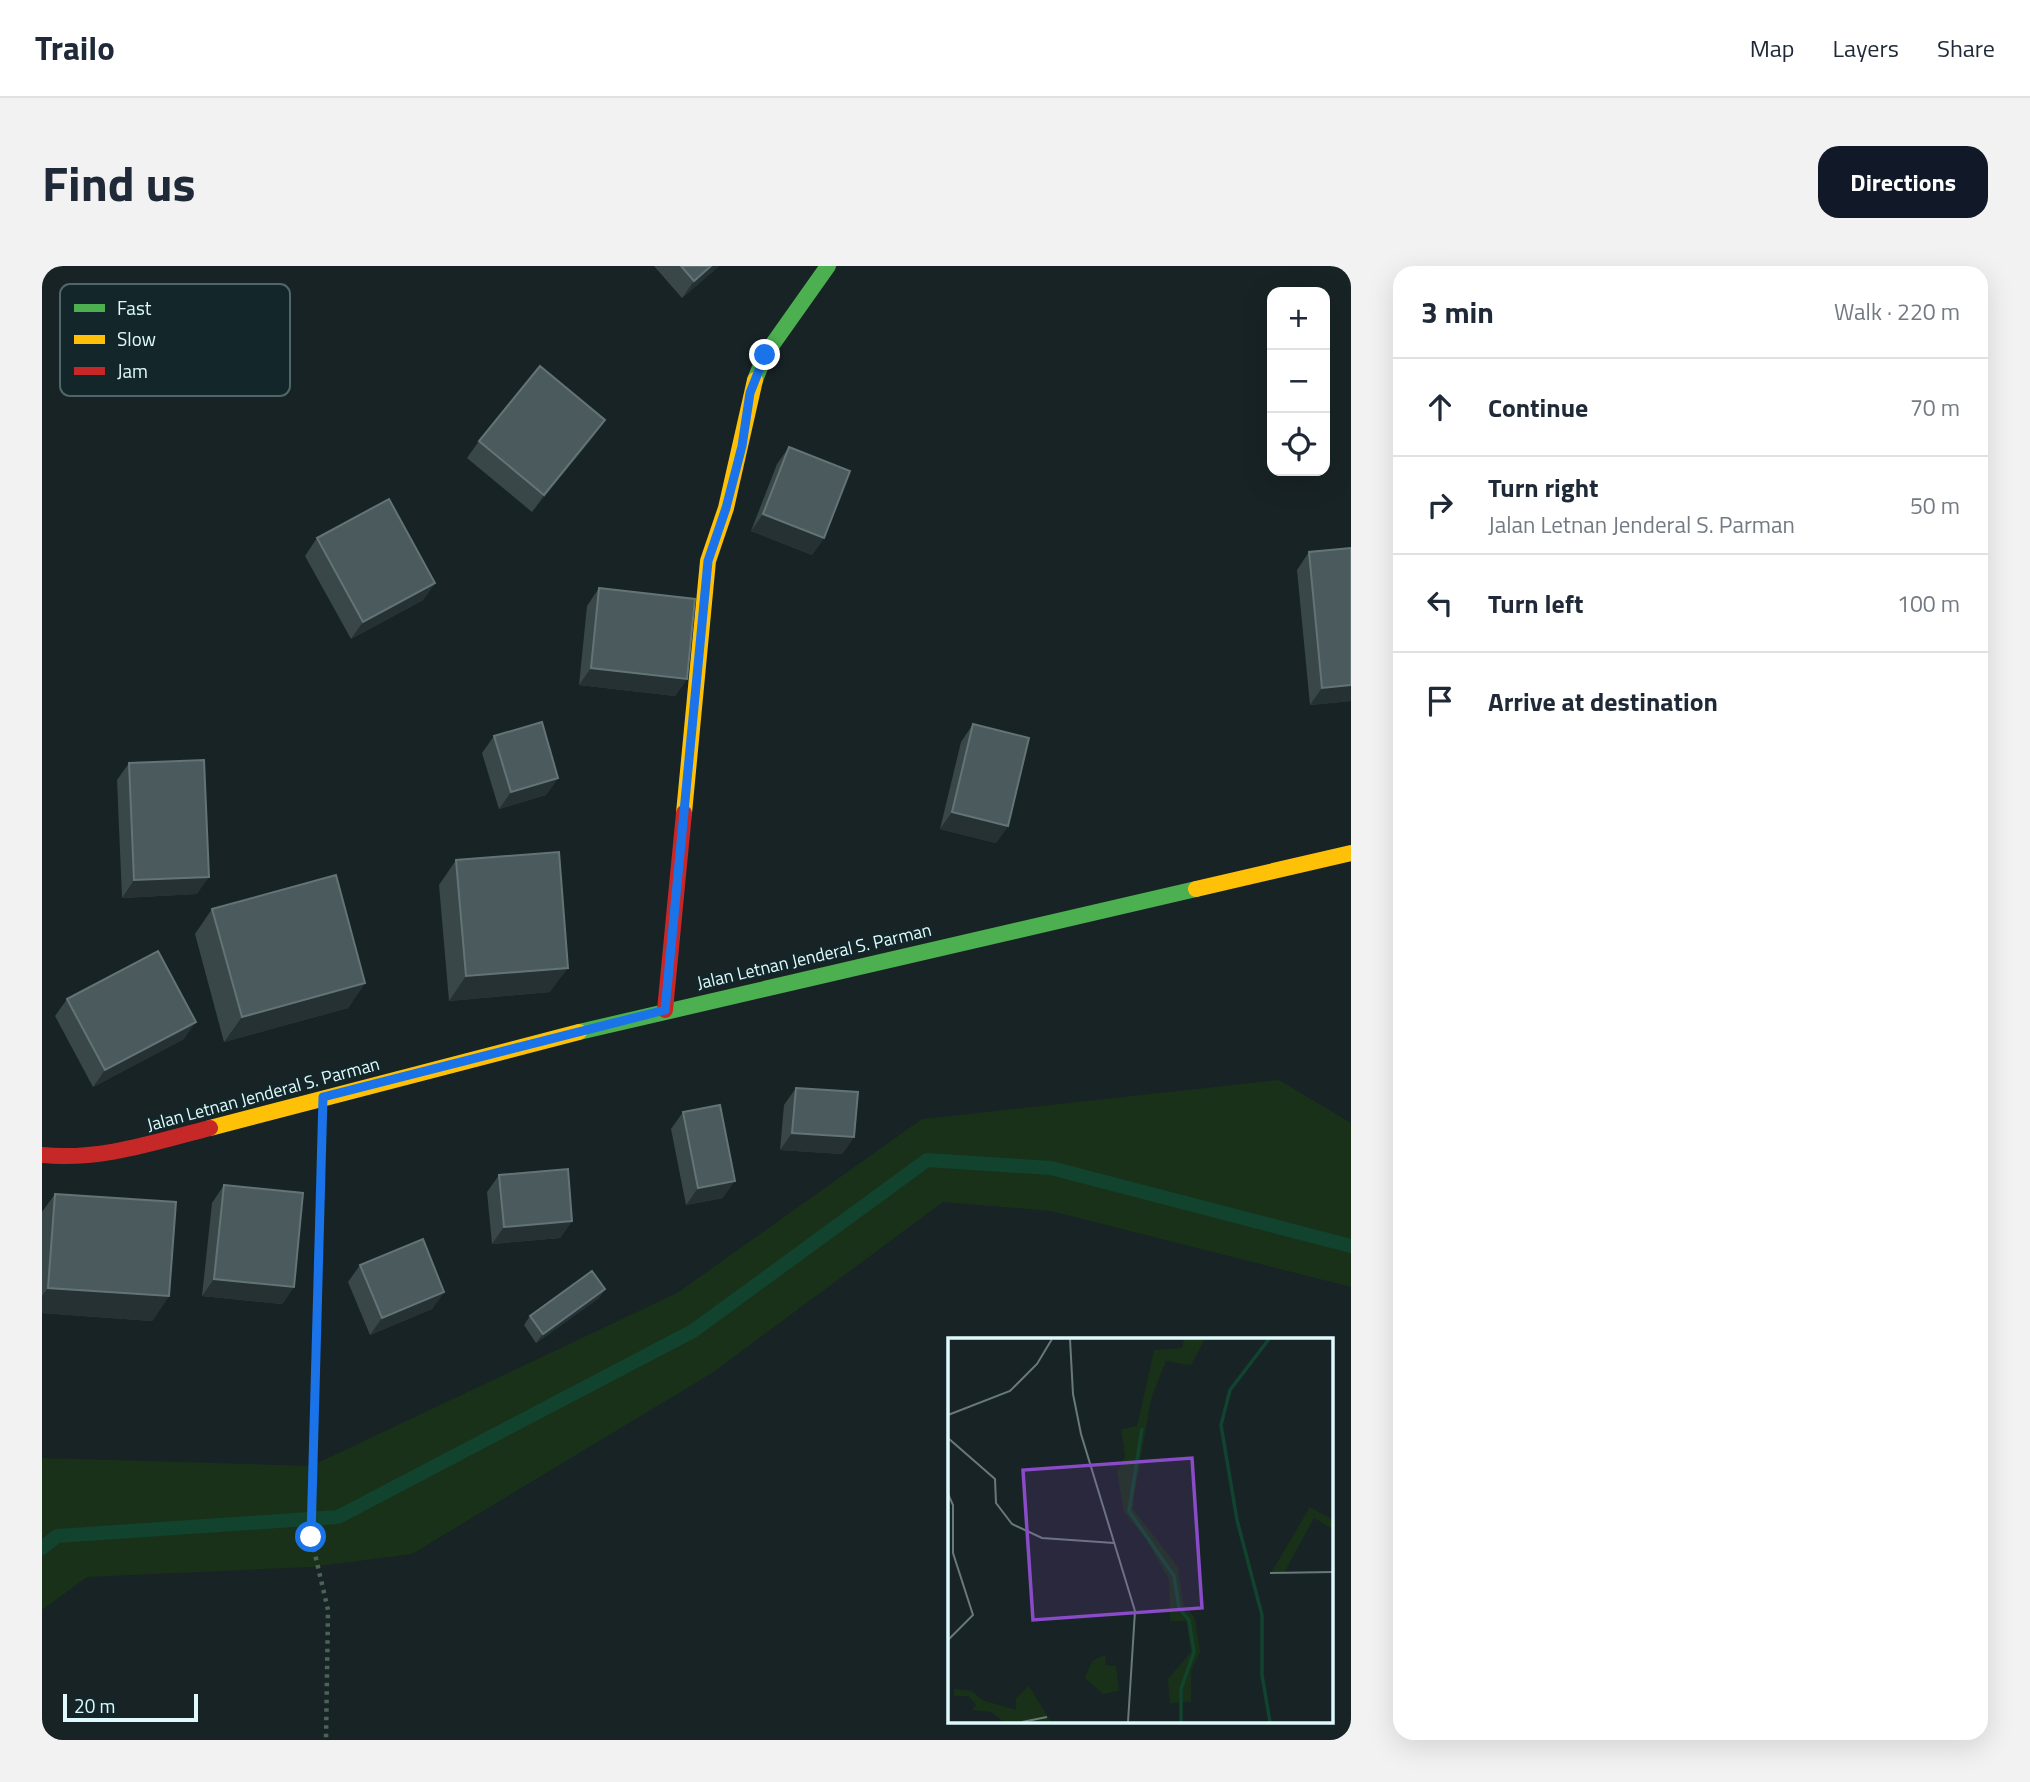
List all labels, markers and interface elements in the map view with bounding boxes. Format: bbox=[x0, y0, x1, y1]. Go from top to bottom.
text: Trailo bbox=[35, 23, 115, 73]
text: Map bbox=[1750, 30, 1795, 66]
text: Layers bbox=[1833, 30, 1899, 66]
text: Share bbox=[1937, 30, 1995, 66]
text: Find us bbox=[42, 145, 196, 220]
button: Directions bbox=[1818, 146, 1988, 218]
legend bbox=[60, 284, 290, 396]
map controls bbox=[1267, 287, 1330, 476]
button: + bbox=[1267, 287, 1330, 350]
text: 3 min bbox=[1421, 289, 1494, 335]
text: Fast bbox=[117, 293, 152, 322]
text: Walk · 220 m bbox=[1834, 294, 1960, 329]
text: Slow bbox=[117, 324, 156, 353]
route end bbox=[749, 339, 780, 370]
button: − bbox=[1267, 350, 1330, 413]
text: Jam bbox=[117, 356, 148, 385]
icon: ahead bbox=[1421, 388, 1459, 426]
text: Continue bbox=[1488, 388, 1588, 427]
text: 70 m bbox=[1910, 390, 1960, 425]
button: locate bbox=[1267, 413, 1330, 476]
text: Turn right bbox=[1488, 468, 1599, 507]
icon: right bbox=[1421, 486, 1459, 524]
text: 50 m bbox=[1910, 488, 1960, 523]
text: Jalan Letnan Jenderal S. Parman bbox=[1488, 507, 1795, 542]
icon: left bbox=[1421, 584, 1459, 622]
text: Turn left bbox=[1488, 584, 1583, 623]
text: 100 m bbox=[1897, 586, 1960, 621]
icon: arrive bbox=[1421, 682, 1459, 720]
text: Arrive at destination bbox=[1488, 682, 1718, 721]
street label: Jalan Letnan Jenderal S. Parman bbox=[694, 916, 934, 996]
street label: Jalan Letnan Jenderal S. Parman bbox=[143, 1050, 383, 1138]
inset map bbox=[948, 1338, 1334, 1722]
route start bbox=[295, 1521, 326, 1552]
scale bar bbox=[63, 1691, 198, 1723]
text: 20 m bbox=[74, 1691, 115, 1720]

